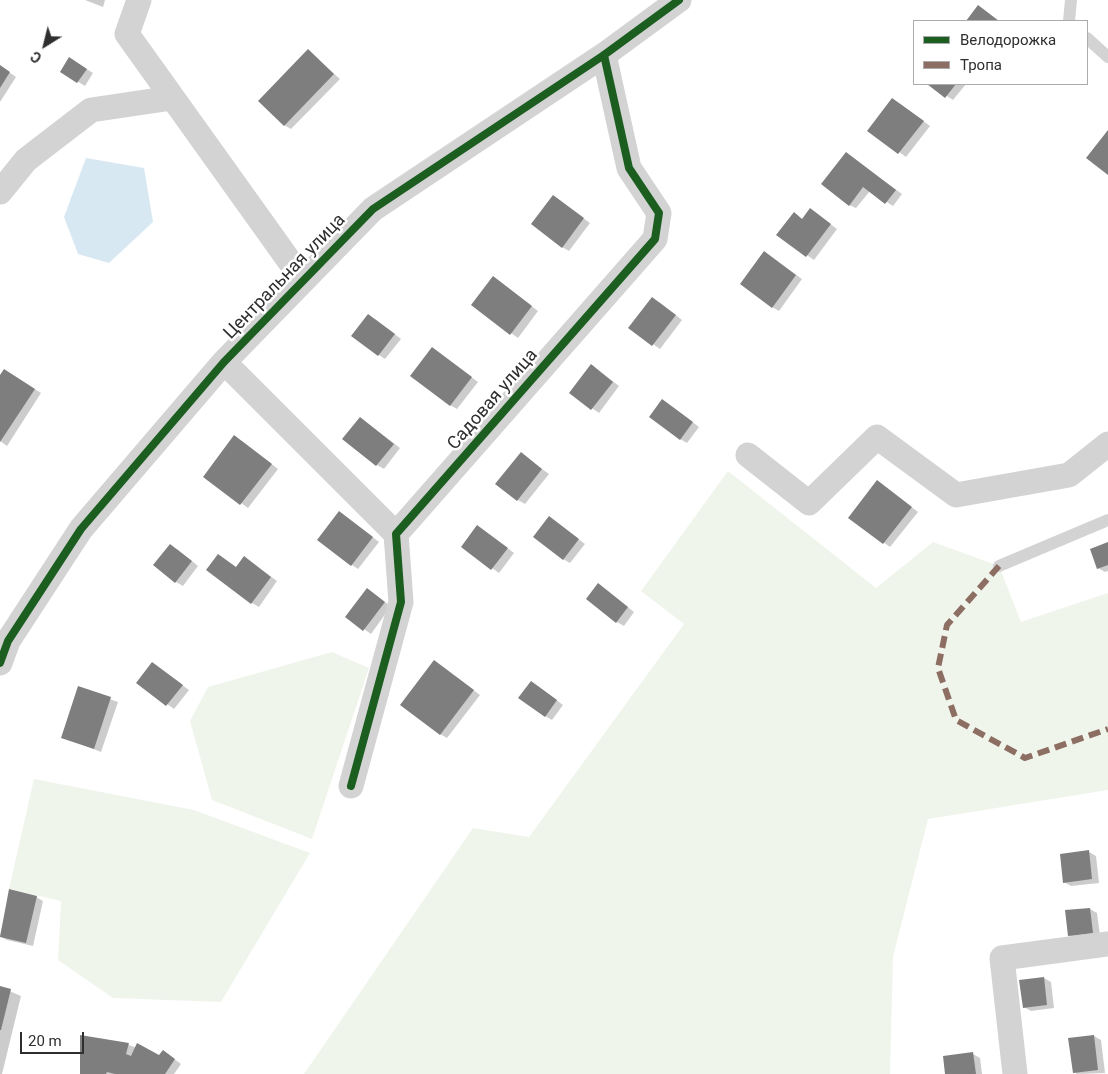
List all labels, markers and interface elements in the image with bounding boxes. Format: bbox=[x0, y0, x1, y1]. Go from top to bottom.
north arrow bbox=[20, 20, 70, 70]
legend bbox=[913, 20, 1088, 85]
text: Велодорожка bbox=[960, 31, 1056, 49]
text: С bbox=[28, 48, 45, 66]
text: Тропа bbox=[960, 56, 1002, 74]
street label: Центральная улица bbox=[220, 210, 350, 344]
street label: Садовая улица bbox=[443, 345, 543, 455]
scale bar bbox=[22, 1022, 86, 1054]
text: 20 m bbox=[28, 1032, 62, 1050]

